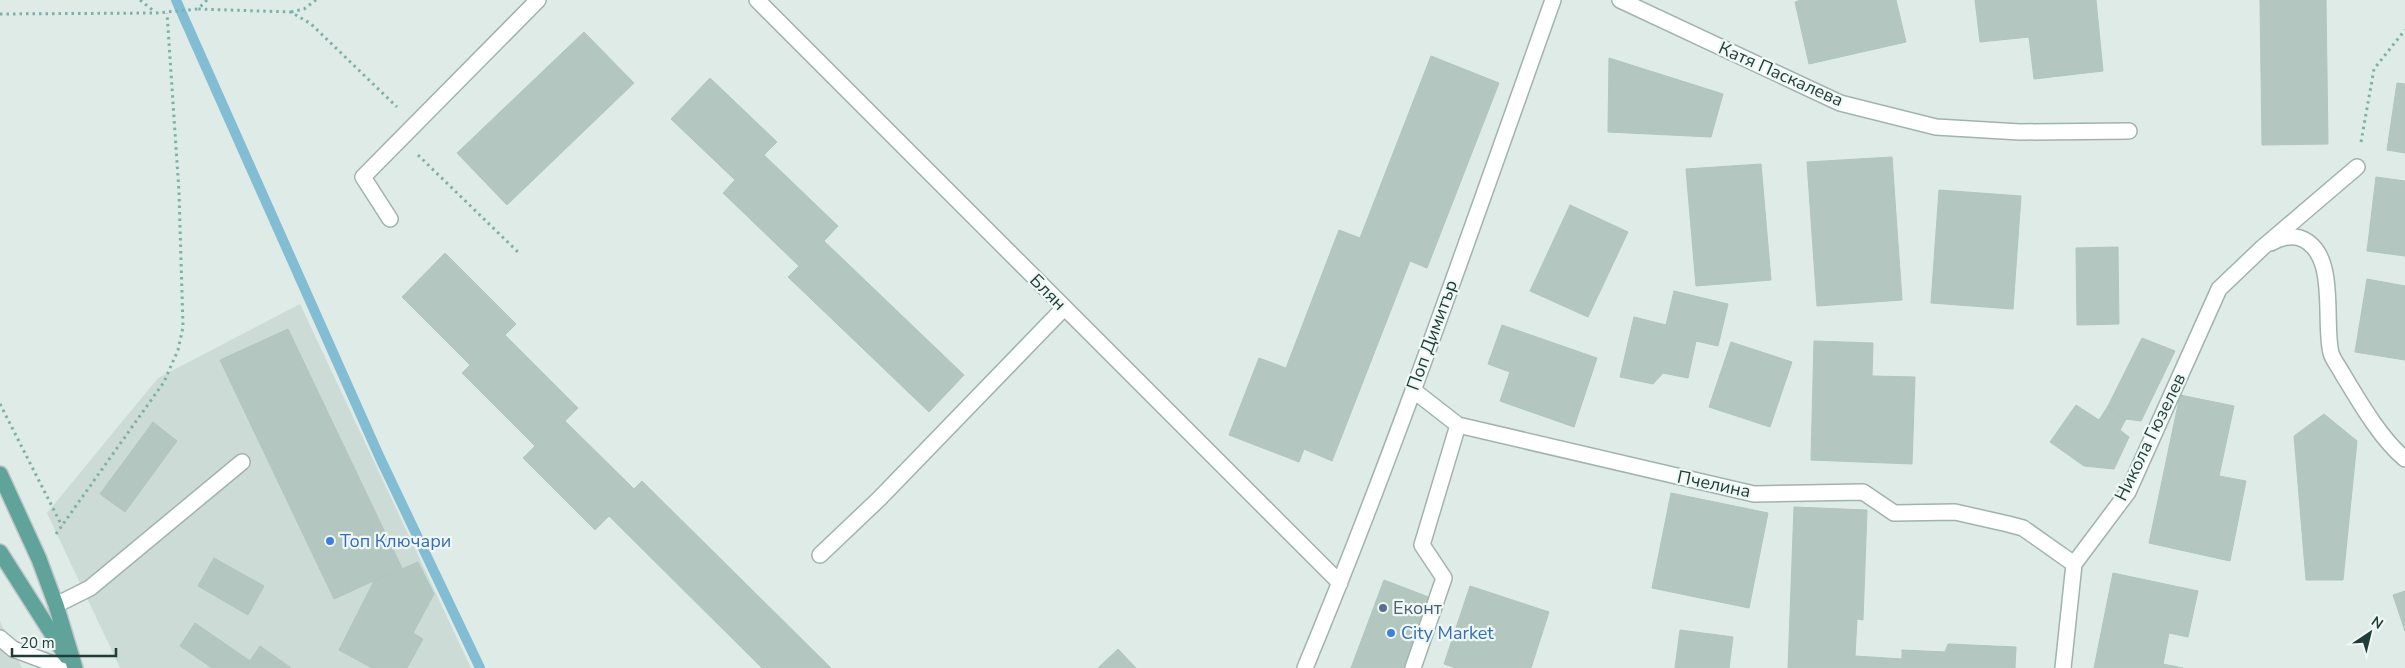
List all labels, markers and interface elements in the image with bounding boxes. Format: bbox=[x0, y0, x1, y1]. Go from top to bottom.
street label: Катя Паскалева bbox=[1715, 36, 1847, 112]
street label: Блян bbox=[1024, 268, 1072, 316]
street label: Поп Димитър bbox=[1401, 276, 1463, 394]
street label: Никола Гюзелев bbox=[2109, 369, 2191, 505]
street label: Пчелина bbox=[1675, 465, 1753, 503]
place label: Топ Ключари bbox=[340, 529, 451, 553]
marker: Топ Ключари bbox=[324, 535, 336, 547]
place label: Еконт bbox=[1393, 596, 1442, 620]
marker: Еконт bbox=[1377, 602, 1389, 614]
north arrow bbox=[2345, 608, 2395, 658]
text: N bbox=[2367, 612, 2387, 634]
place label: City Market bbox=[1401, 621, 1494, 645]
scale bar bbox=[12, 626, 116, 658]
marker: City Market bbox=[1385, 627, 1397, 639]
text: 20 m bbox=[20, 633, 55, 653]

